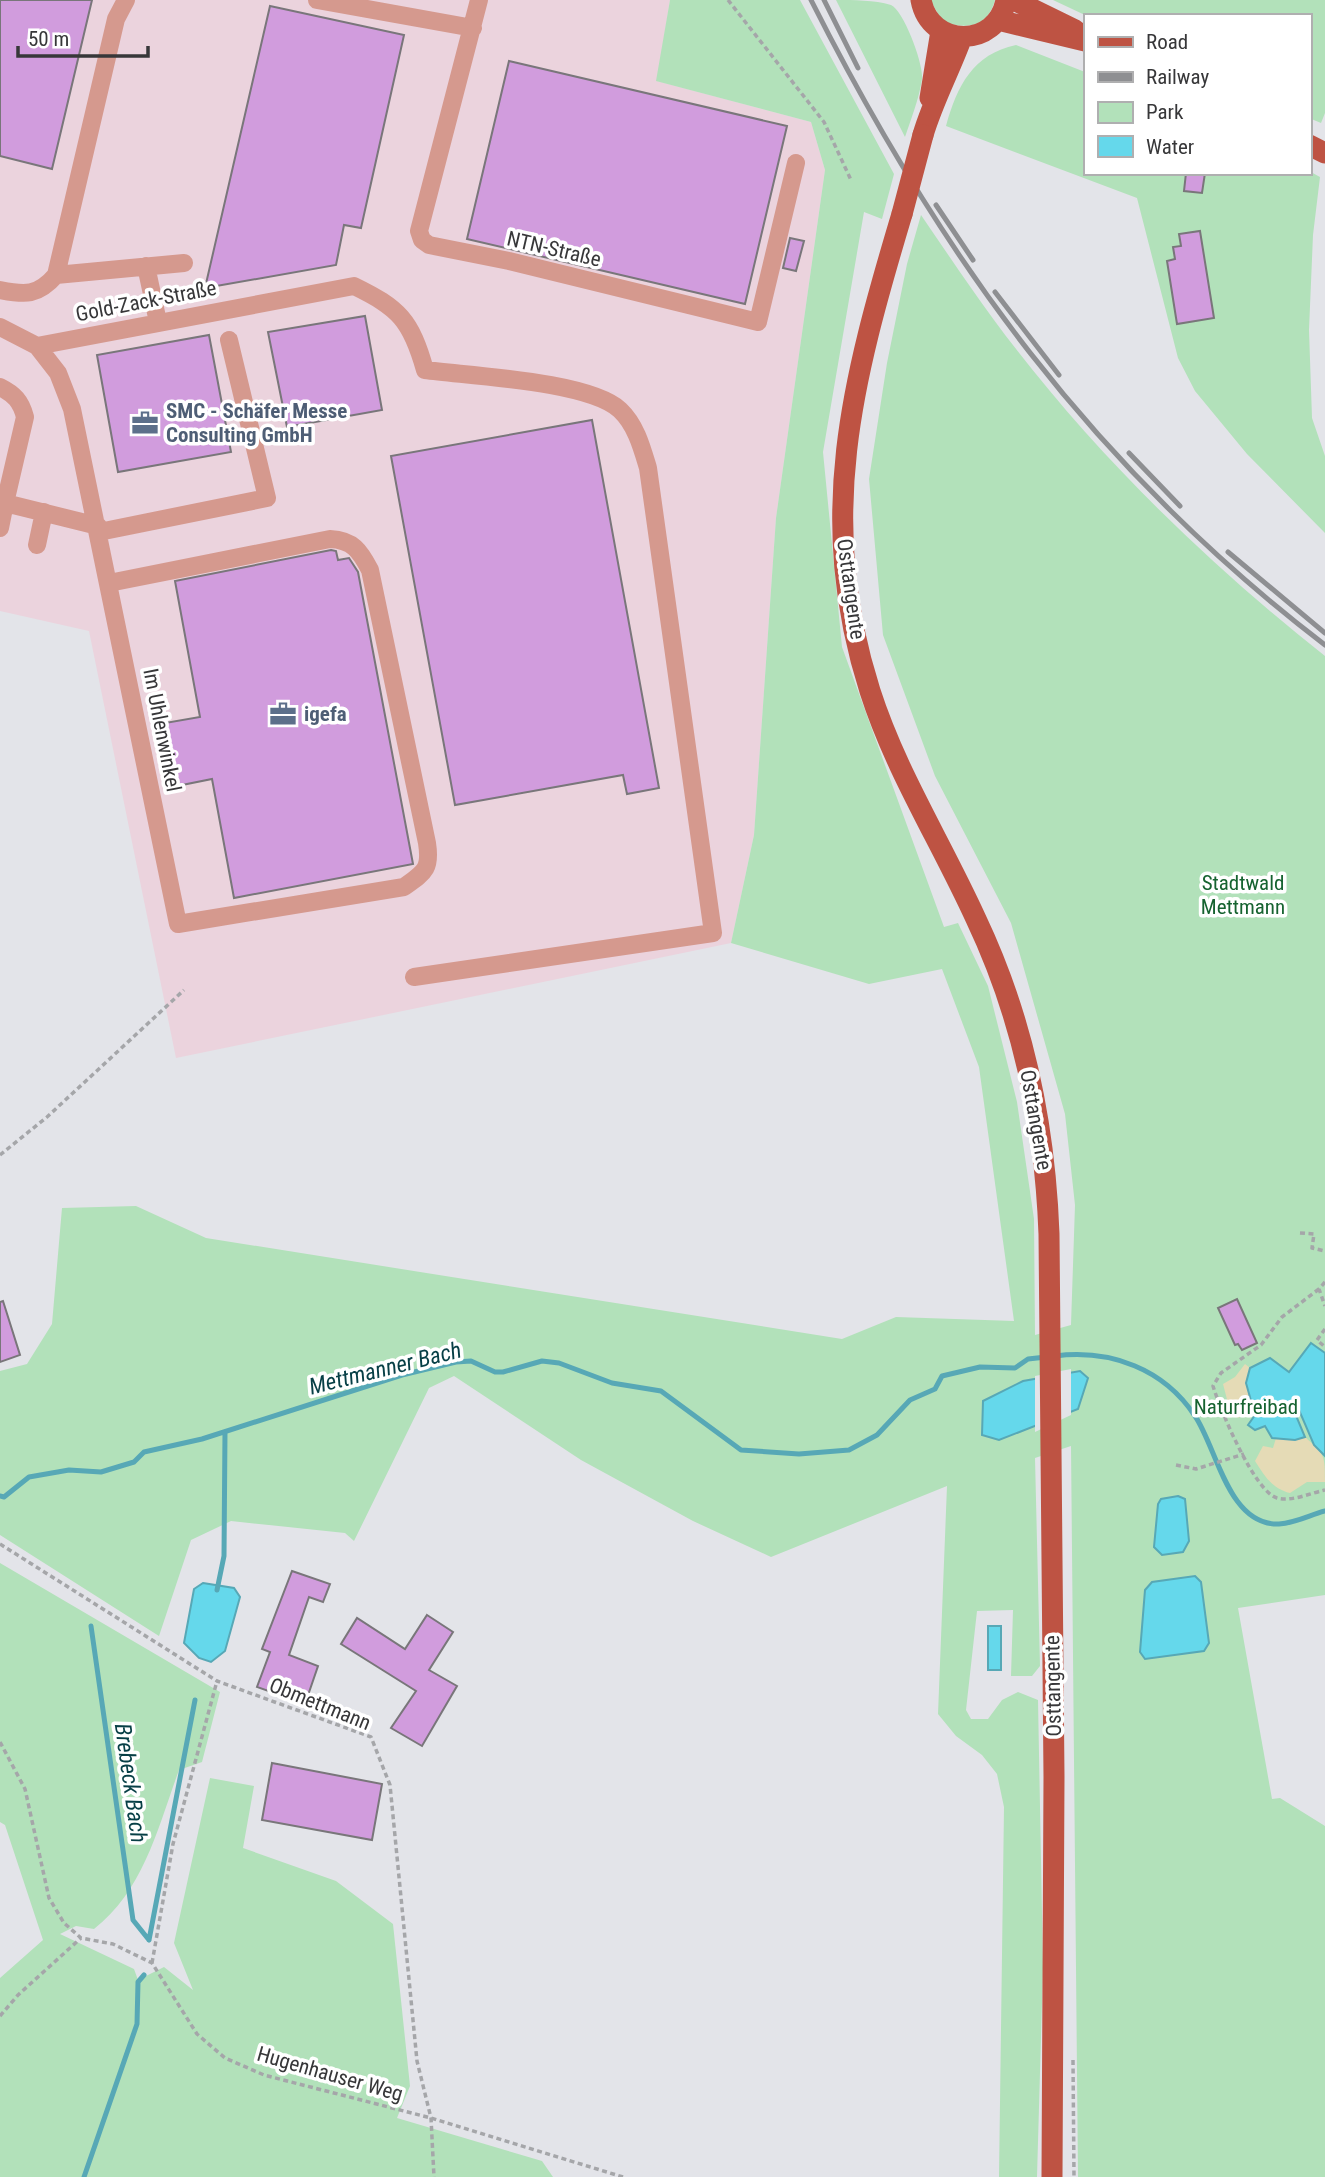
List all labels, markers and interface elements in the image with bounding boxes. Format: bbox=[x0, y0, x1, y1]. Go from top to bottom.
scale bar bbox=[18, 14, 147, 58]
legend bbox=[1084, 14, 1311, 175]
text: 50 m bbox=[28, 27, 69, 51]
text: Road bbox=[1146, 30, 1188, 54]
text: Railway bbox=[1146, 65, 1209, 89]
text: Park bbox=[1146, 100, 1184, 124]
text: Water bbox=[1146, 135, 1194, 159]
street label: NTN-Straße bbox=[505, 227, 604, 272]
street label: Gold-Zack-Straße bbox=[74, 276, 219, 326]
place label: SMC - Schäfer Messe Consulting GmbH bbox=[166, 399, 347, 447]
office icon: SMC - Schäfer Messe Consulting GmbH bbox=[130, 408, 160, 438]
street label: Osttangente bbox=[832, 537, 870, 641]
street label: Im Uhlenwinkel bbox=[138, 666, 186, 794]
office icon: igefa bbox=[268, 699, 298, 729]
place label: igefa bbox=[304, 702, 347, 726]
park label: Stadtwald Mettmann bbox=[1201, 871, 1285, 919]
street label: Osttangente bbox=[1015, 1068, 1057, 1172]
water label: Mettmanner Bach bbox=[306, 1337, 464, 1400]
park label: Naturfreibad bbox=[1194, 1395, 1298, 1419]
street label: Osttangente bbox=[1040, 1635, 1066, 1737]
street label: Obmettmann bbox=[266, 1673, 374, 1735]
water label: Brebeck Bach bbox=[109, 1722, 152, 1844]
street label: Hugenhauser Weg bbox=[254, 2042, 406, 2106]

